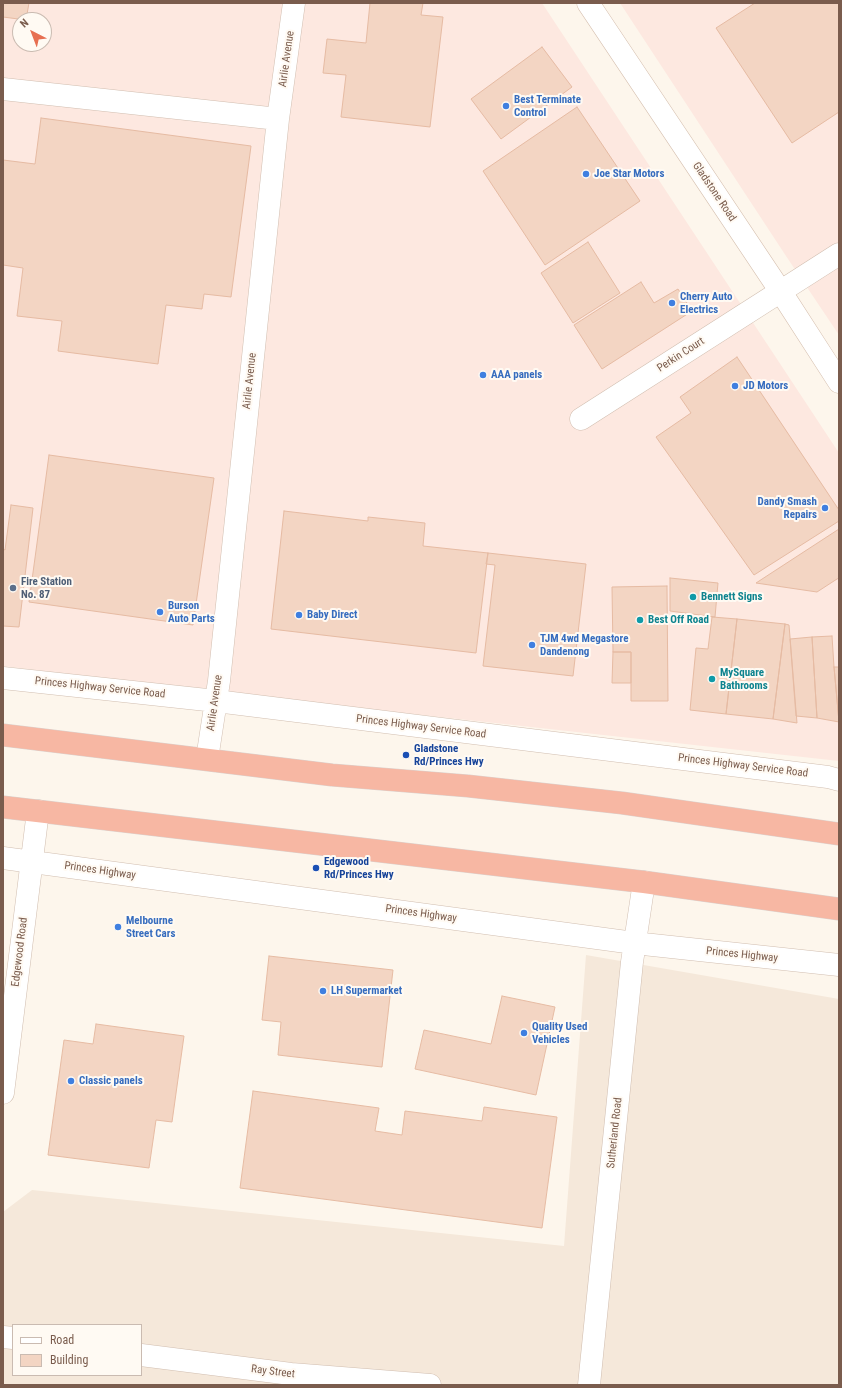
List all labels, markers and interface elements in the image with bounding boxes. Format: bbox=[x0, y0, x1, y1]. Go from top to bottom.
north arrow bbox=[12, 12, 52, 52]
text: N bbox=[17, 16, 31, 31]
street label: Airlie Avenue bbox=[277, 30, 297, 88]
place label: Best Terminate Control bbox=[514, 93, 581, 119]
marker: Best Terminate Control bbox=[501, 101, 511, 111]
street label: Gladstone Road bbox=[689, 160, 739, 224]
place label: Joe Star Motors bbox=[594, 167, 664, 181]
marker: Joe Star Motors bbox=[581, 169, 591, 179]
place label: Cherry Auto Electrics bbox=[680, 290, 732, 316]
marker: Cherry Auto Electrics bbox=[667, 298, 677, 308]
street label: Perkin Court bbox=[655, 335, 707, 375]
street label: Airlie Avenue bbox=[240, 352, 260, 410]
place label: AAA panels bbox=[491, 368, 542, 382]
marker: AAA panels bbox=[478, 370, 488, 380]
place label: JD Motors bbox=[743, 379, 788, 393]
marker: JD Motors bbox=[730, 381, 740, 391]
place label: Dandy Smash Repairs bbox=[758, 495, 817, 521]
marker: Dandy Smash Repairs bbox=[820, 503, 830, 513]
place label: Fire Station No. 87 bbox=[21, 575, 72, 601]
marker: Fire Station No. 87 bbox=[8, 583, 18, 593]
place label: Bennett Signs bbox=[701, 590, 762, 604]
marker: Bennett Signs bbox=[688, 592, 698, 602]
place label: Burson Auto Parts bbox=[168, 599, 215, 625]
marker: Burson Auto Parts bbox=[155, 607, 165, 617]
place label: Baby Direct bbox=[307, 608, 357, 622]
marker: Baby Direct bbox=[294, 610, 304, 620]
place label: Best Off Road bbox=[648, 613, 709, 627]
marker: Best Off Road bbox=[635, 615, 645, 625]
place label: TJM 4wd Megastore Dandenong bbox=[540, 632, 628, 658]
marker: TJM 4wd Megastore Dandenong bbox=[527, 640, 537, 650]
place label: MySquare Bathrooms bbox=[720, 666, 768, 692]
street label: Airlie Avenue bbox=[205, 674, 225, 732]
marker: MySquare Bathrooms bbox=[707, 674, 717, 684]
street label: Princes Highway Service Road bbox=[34, 675, 166, 701]
street label: Princes Highway Service Road bbox=[355, 712, 487, 742]
place label: Gladstone Rd/Princes Hwy bbox=[414, 742, 484, 768]
marker: Gladstone Rd/Princes Hwy bbox=[401, 750, 411, 760]
street label: Princes Highway Service Road bbox=[677, 751, 809, 781]
place label: Edgewood Rd/Princes Hwy bbox=[324, 855, 394, 881]
street label: Princes Highway bbox=[63, 859, 137, 883]
marker: Edgewood Rd/Princes Hwy bbox=[311, 863, 321, 873]
street label: Princes Highway bbox=[384, 902, 458, 926]
place label: Melbourne Street Cars bbox=[126, 914, 175, 940]
street label: Edgewood Road bbox=[9, 917, 31, 987]
marker: Melbourne Street Cars bbox=[113, 922, 123, 932]
street label: Princes Highway bbox=[705, 945, 779, 965]
place label: LH Supermarket bbox=[331, 984, 402, 998]
marker: LH Supermarket bbox=[318, 986, 328, 996]
place label: Quality Used Vehicles bbox=[532, 1020, 588, 1046]
marker: Quality Used Vehicles bbox=[519, 1028, 529, 1038]
place label: Classic panels bbox=[79, 1074, 143, 1088]
marker: Classic panels bbox=[66, 1076, 76, 1086]
street label: Sutherland Road bbox=[605, 1097, 625, 1169]
legend bbox=[12, 1324, 142, 1376]
text: Road bbox=[50, 1333, 74, 1347]
text: Building bbox=[50, 1353, 88, 1367]
street label: Ray Street bbox=[250, 1363, 296, 1381]

